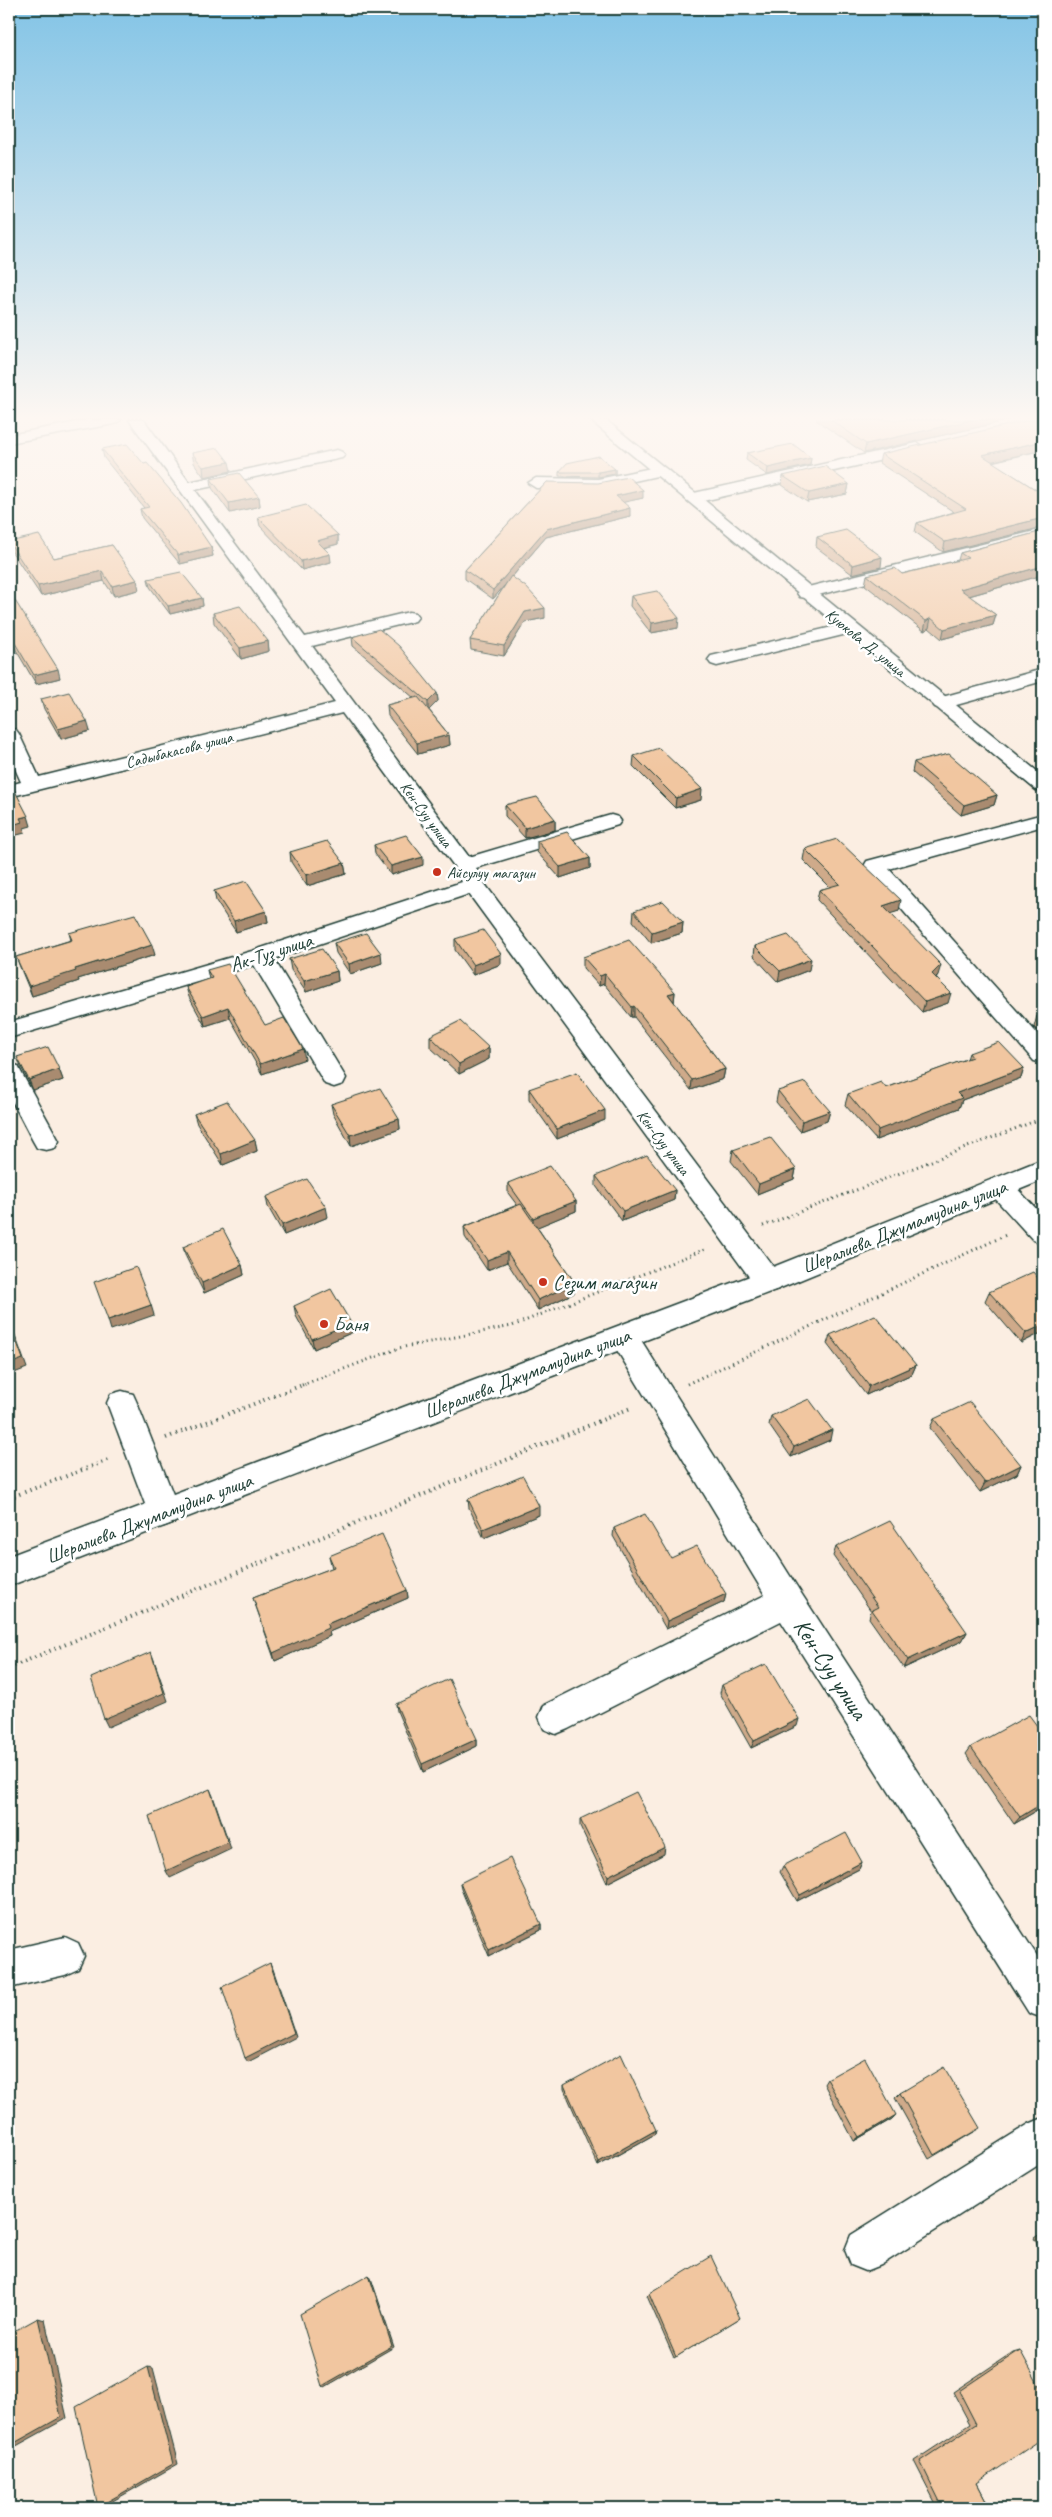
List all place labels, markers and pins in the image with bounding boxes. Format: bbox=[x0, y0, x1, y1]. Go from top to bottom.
place label: Айсулуу магазин bbox=[447, 863, 537, 883]
marker: Айсулуу магазин bbox=[431, 866, 443, 878]
place label: Сезим магазин bbox=[553, 1270, 658, 1296]
marker: Сезим магазин bbox=[537, 1276, 549, 1288]
place label: Баня bbox=[334, 1312, 369, 1337]
marker: Баня bbox=[318, 1318, 330, 1330]

